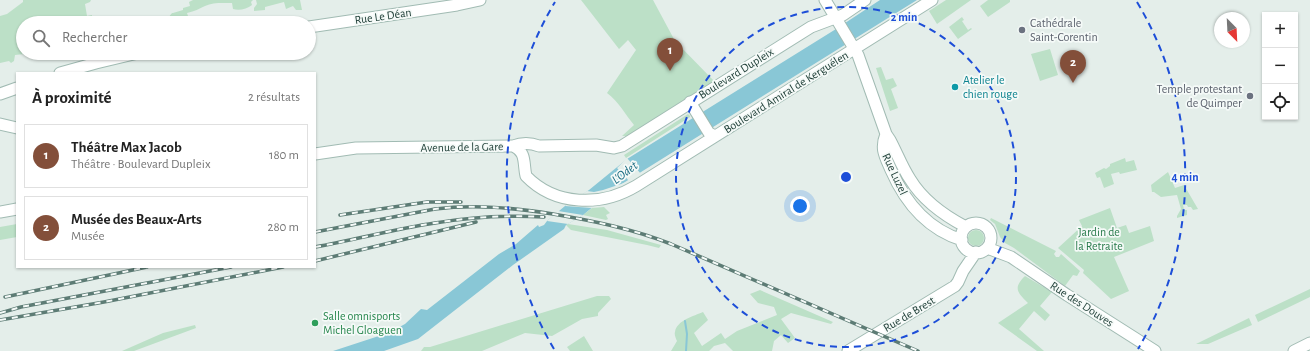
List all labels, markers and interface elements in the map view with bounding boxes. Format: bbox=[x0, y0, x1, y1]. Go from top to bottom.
street label: Rue Le Déan bbox=[354, 6, 412, 26]
text: 2 min bbox=[891, 11, 917, 23]
north arrow bbox=[1214, 12, 1250, 48]
map controls bbox=[1262, 12, 1298, 120]
button: + bbox=[1262, 12, 1298, 48]
search box bbox=[16, 16, 316, 60]
place label: Cathédrale Saint-Corentin bbox=[1030, 17, 1098, 43]
marker: Cathédrale Saint-Corentin bbox=[1017, 25, 1027, 35]
icon: search bbox=[30, 27, 52, 49]
text: Rechercher bbox=[62, 30, 127, 45]
pin: 1 bbox=[657, 38, 683, 71]
street label: Boulevard Dupleix bbox=[696, 45, 776, 101]
button: − bbox=[1262, 48, 1298, 84]
street label: Boulevard Amiral de Kerguélen bbox=[722, 49, 850, 135]
pin: 2 bbox=[1060, 50, 1086, 83]
place label: Atelier le chien rouge bbox=[963, 74, 1018, 100]
marker: Atelier le chien rouge bbox=[950, 82, 960, 92]
place label: Temple protestant de Quimper bbox=[1157, 83, 1242, 110]
button: locate bbox=[1262, 84, 1298, 120]
text: À proximité bbox=[32, 89, 112, 106]
text: 2 résultats bbox=[248, 91, 300, 104]
marker: Temple protestant de Quimper bbox=[1245, 91, 1255, 101]
text: Théâtre Max Jacob bbox=[71, 140, 182, 155]
street label: Avenue de la Gare bbox=[420, 140, 504, 154]
text: 1 bbox=[44, 149, 48, 162]
text: 180 m bbox=[269, 149, 299, 162]
street label: Rue Luzel bbox=[880, 151, 910, 197]
text: Théâtre · Boulevard Dupleix bbox=[71, 158, 211, 171]
water label: L'Odet bbox=[610, 159, 641, 187]
centre of rings bbox=[839, 170, 853, 184]
text: 4 min bbox=[1171, 171, 1199, 183]
your location bbox=[790, 196, 810, 216]
text: Musée des Beaux-Arts bbox=[71, 212, 202, 227]
text: 2 bbox=[43, 221, 49, 234]
text: 280 m bbox=[268, 221, 299, 234]
park label: Jardin de la Retraite bbox=[1075, 226, 1123, 252]
text: Musée bbox=[71, 230, 104, 243]
street label: Rue des Douves bbox=[1048, 279, 1116, 329]
street label: Rue de Brest bbox=[881, 294, 937, 334]
place label: Salle omnisports Michel Gloaguen bbox=[323, 310, 402, 336]
marker: Salle omnisports Michel Gloaguen bbox=[310, 318, 320, 328]

